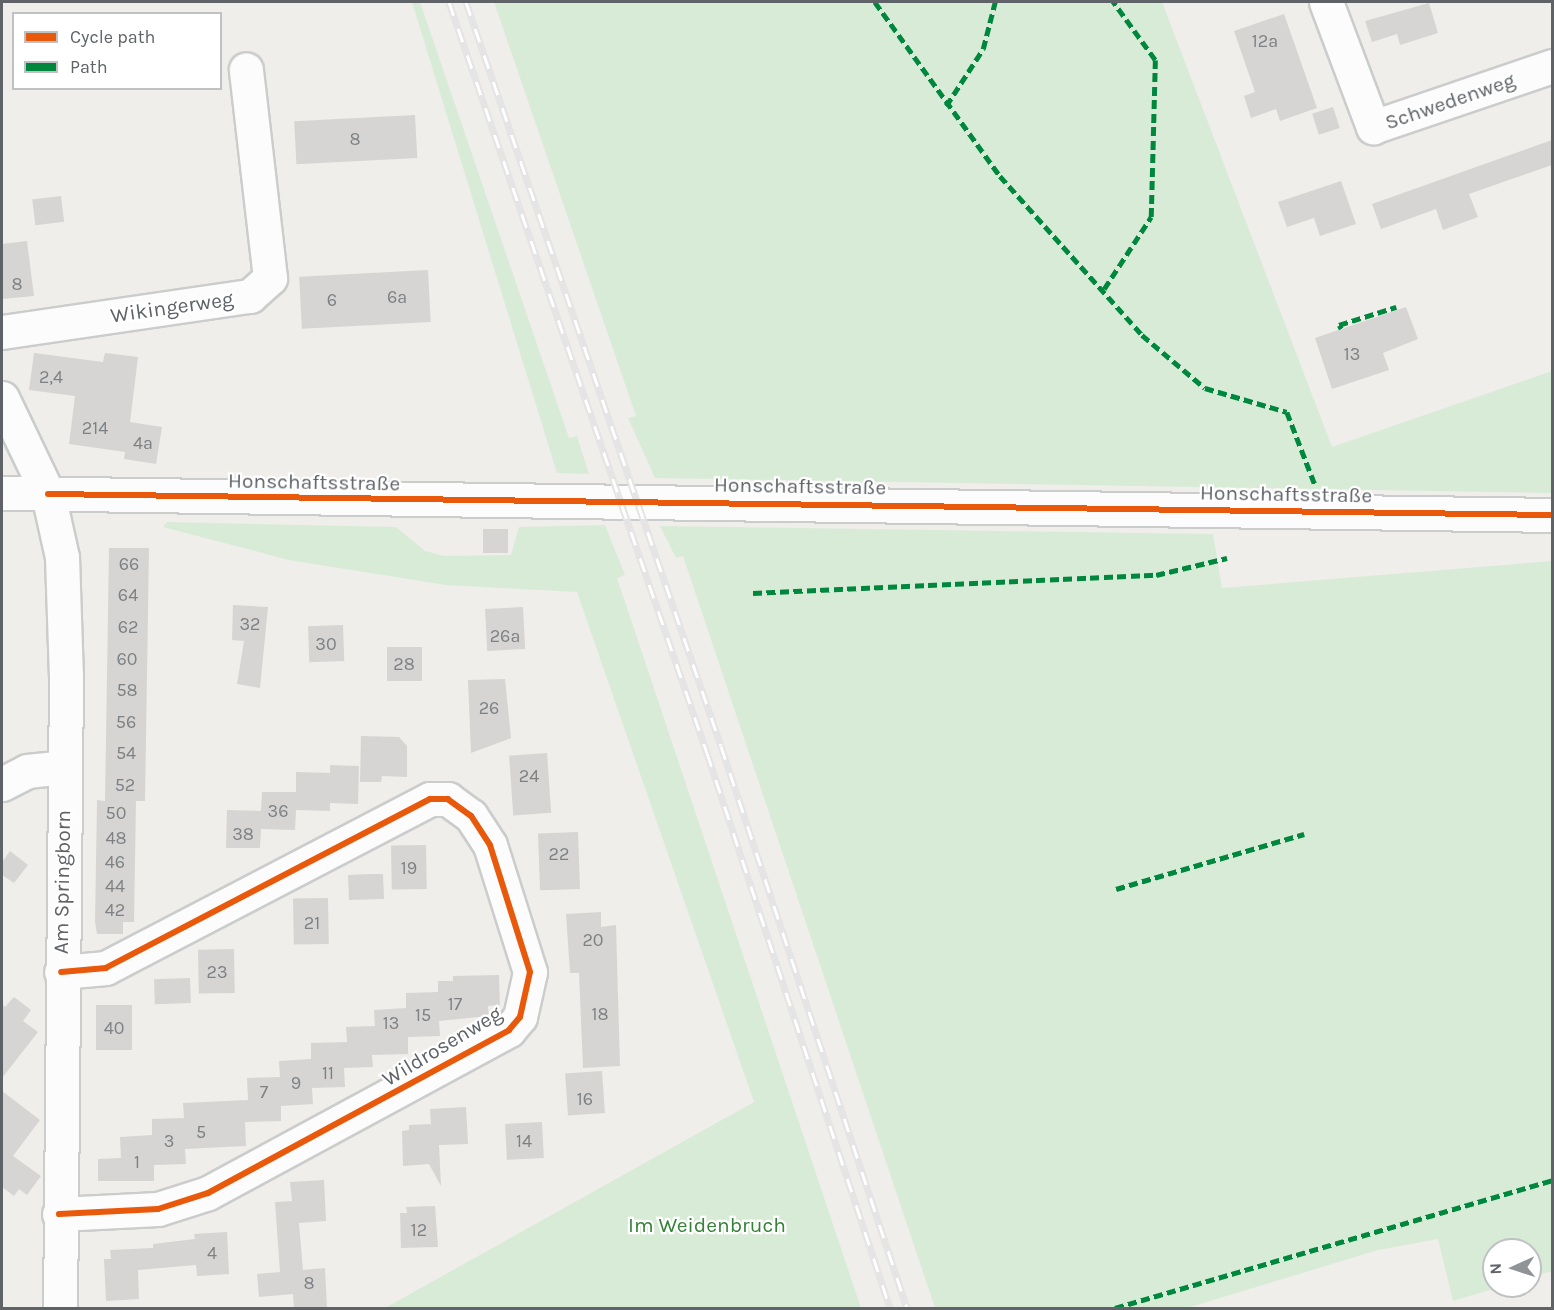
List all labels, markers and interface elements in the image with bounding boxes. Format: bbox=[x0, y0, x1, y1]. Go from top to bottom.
legend bbox=[12, 12, 222, 90]
text: Cycle path bbox=[70, 26, 155, 48]
house number: 12a bbox=[1252, 30, 1278, 52]
text: Path bbox=[70, 56, 108, 78]
street label: Schwedenweg bbox=[1382, 67, 1518, 135]
house number: 8 bbox=[349, 128, 361, 150]
house number: 8 bbox=[11, 273, 23, 295]
street label: Wikingerweg bbox=[109, 286, 235, 328]
house number: 6a bbox=[387, 286, 407, 308]
house number: 6 bbox=[327, 289, 337, 311]
house number: 13 bbox=[1344, 343, 1360, 365]
house number: 2,4 bbox=[39, 366, 63, 388]
house number: 214 bbox=[82, 417, 108, 439]
house number: 4a bbox=[133, 432, 153, 454]
street label: Honschaftsstraße bbox=[228, 468, 400, 496]
street label: Honschaftsstraße bbox=[714, 472, 886, 500]
street label: Honschaftsstraße bbox=[1200, 480, 1372, 508]
house number: 66 bbox=[119, 553, 139, 575]
house number: 64 bbox=[118, 584, 138, 606]
house number: 32 bbox=[239, 613, 261, 635]
house number: 62 bbox=[118, 616, 138, 638]
house number: 26a bbox=[490, 625, 520, 647]
house number: 30 bbox=[315, 633, 337, 655]
house number: 60 bbox=[117, 648, 137, 670]
house number: 28 bbox=[393, 653, 415, 675]
house number: 58 bbox=[116, 679, 138, 701]
house number: 26 bbox=[479, 697, 499, 719]
house number: 56 bbox=[116, 711, 136, 733]
house number: 54 bbox=[116, 742, 136, 764]
house number: 24 bbox=[519, 765, 539, 787]
house number: 52 bbox=[115, 774, 135, 796]
house number: 36 bbox=[268, 800, 288, 822]
house number: 50 bbox=[106, 802, 126, 824]
street label: Am Springborn bbox=[48, 810, 76, 954]
house number: 38 bbox=[232, 823, 254, 845]
house number: 48 bbox=[105, 827, 127, 849]
house number: 22 bbox=[549, 843, 569, 865]
house number: 46 bbox=[105, 851, 125, 873]
house number: 19 bbox=[401, 857, 417, 879]
house number: 44 bbox=[105, 875, 125, 897]
house number: 42 bbox=[105, 899, 125, 921]
house number: 21 bbox=[304, 912, 320, 934]
house number: 20 bbox=[582, 929, 604, 951]
house number: 23 bbox=[206, 961, 228, 983]
house number: 17 bbox=[448, 993, 462, 1015]
street label: Wildrosenweg bbox=[378, 1000, 506, 1092]
house number: 18 bbox=[591, 1003, 609, 1025]
house number: 15 bbox=[415, 1004, 431, 1026]
house number: 13 bbox=[383, 1012, 399, 1034]
house number: 40 bbox=[104, 1017, 124, 1039]
house number: 11 bbox=[322, 1062, 334, 1084]
house number: 9 bbox=[291, 1072, 301, 1094]
house number: 7 bbox=[260, 1081, 268, 1103]
house number: 16 bbox=[577, 1088, 593, 1110]
house number: 5 bbox=[196, 1121, 206, 1143]
house number: 3 bbox=[164, 1130, 174, 1152]
house number: 14 bbox=[516, 1130, 532, 1152]
house number: 1 bbox=[134, 1151, 140, 1173]
park label: Im Weidenbruch bbox=[628, 1212, 786, 1238]
house number: 12 bbox=[411, 1219, 427, 1241]
north arrow bbox=[1482, 1238, 1542, 1298]
house number: 4 bbox=[207, 1242, 217, 1264]
text: N bbox=[1486, 1263, 1505, 1275]
house number: 8 bbox=[303, 1272, 315, 1294]

